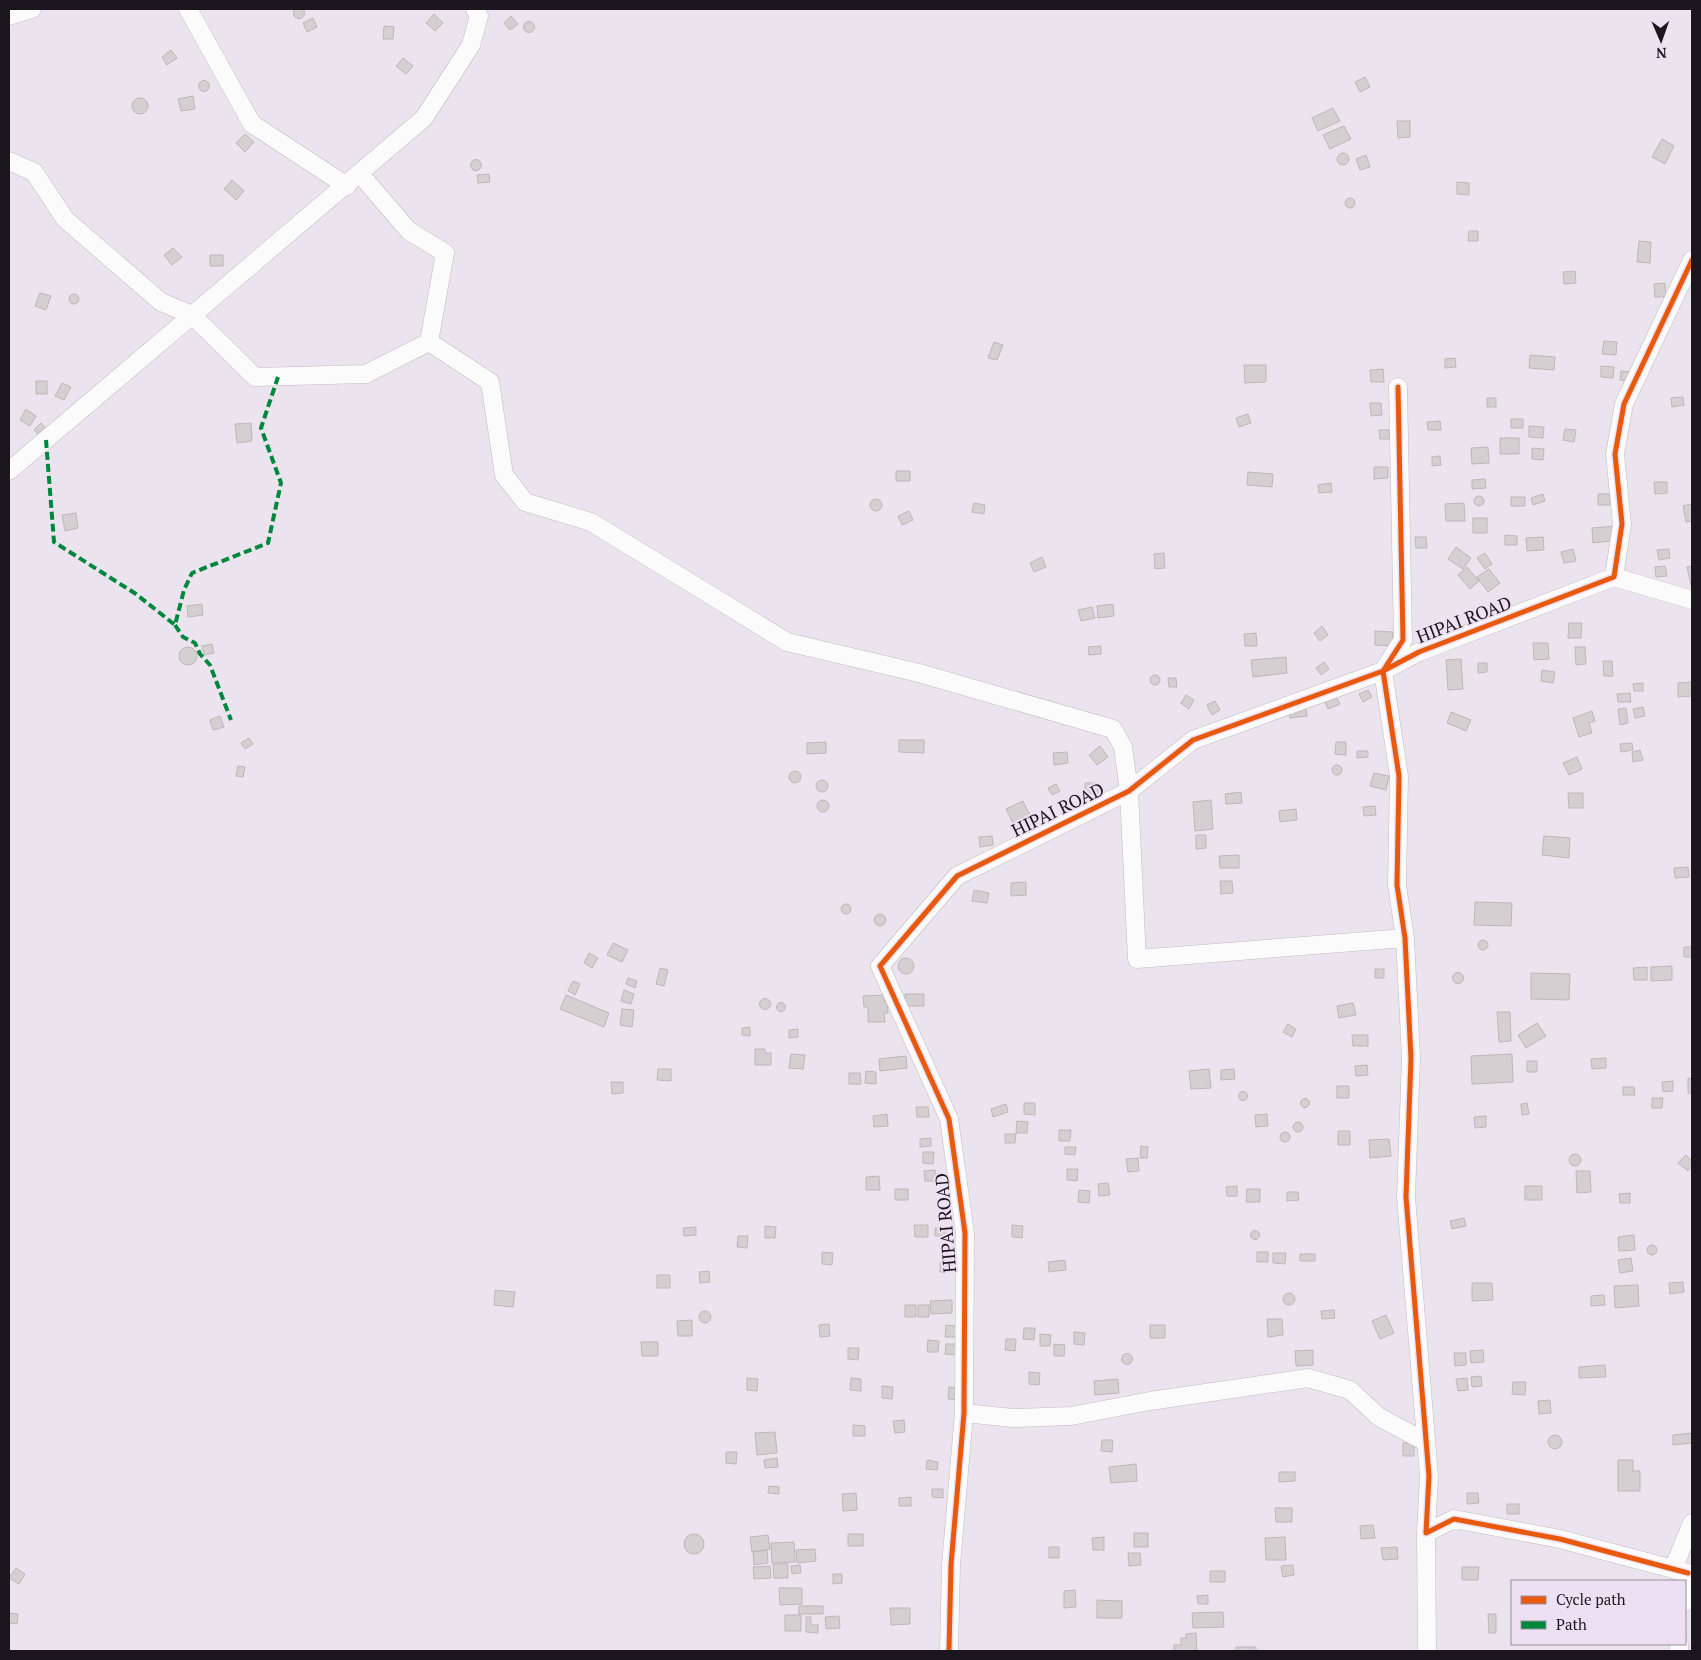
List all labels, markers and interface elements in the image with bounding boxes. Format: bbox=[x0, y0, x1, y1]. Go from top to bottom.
north arrow bbox=[1636, 15, 1686, 65]
text: N bbox=[1655, 44, 1667, 63]
street label: HIPAI ROAD bbox=[1413, 590, 1515, 648]
street label: HIPAI ROAD bbox=[1007, 776, 1108, 842]
street label: HIPAI ROAD bbox=[929, 1172, 961, 1274]
legend bbox=[1511, 1580, 1686, 1645]
text: Cycle path bbox=[1556, 1589, 1626, 1609]
text: Path bbox=[1556, 1614, 1587, 1634]

